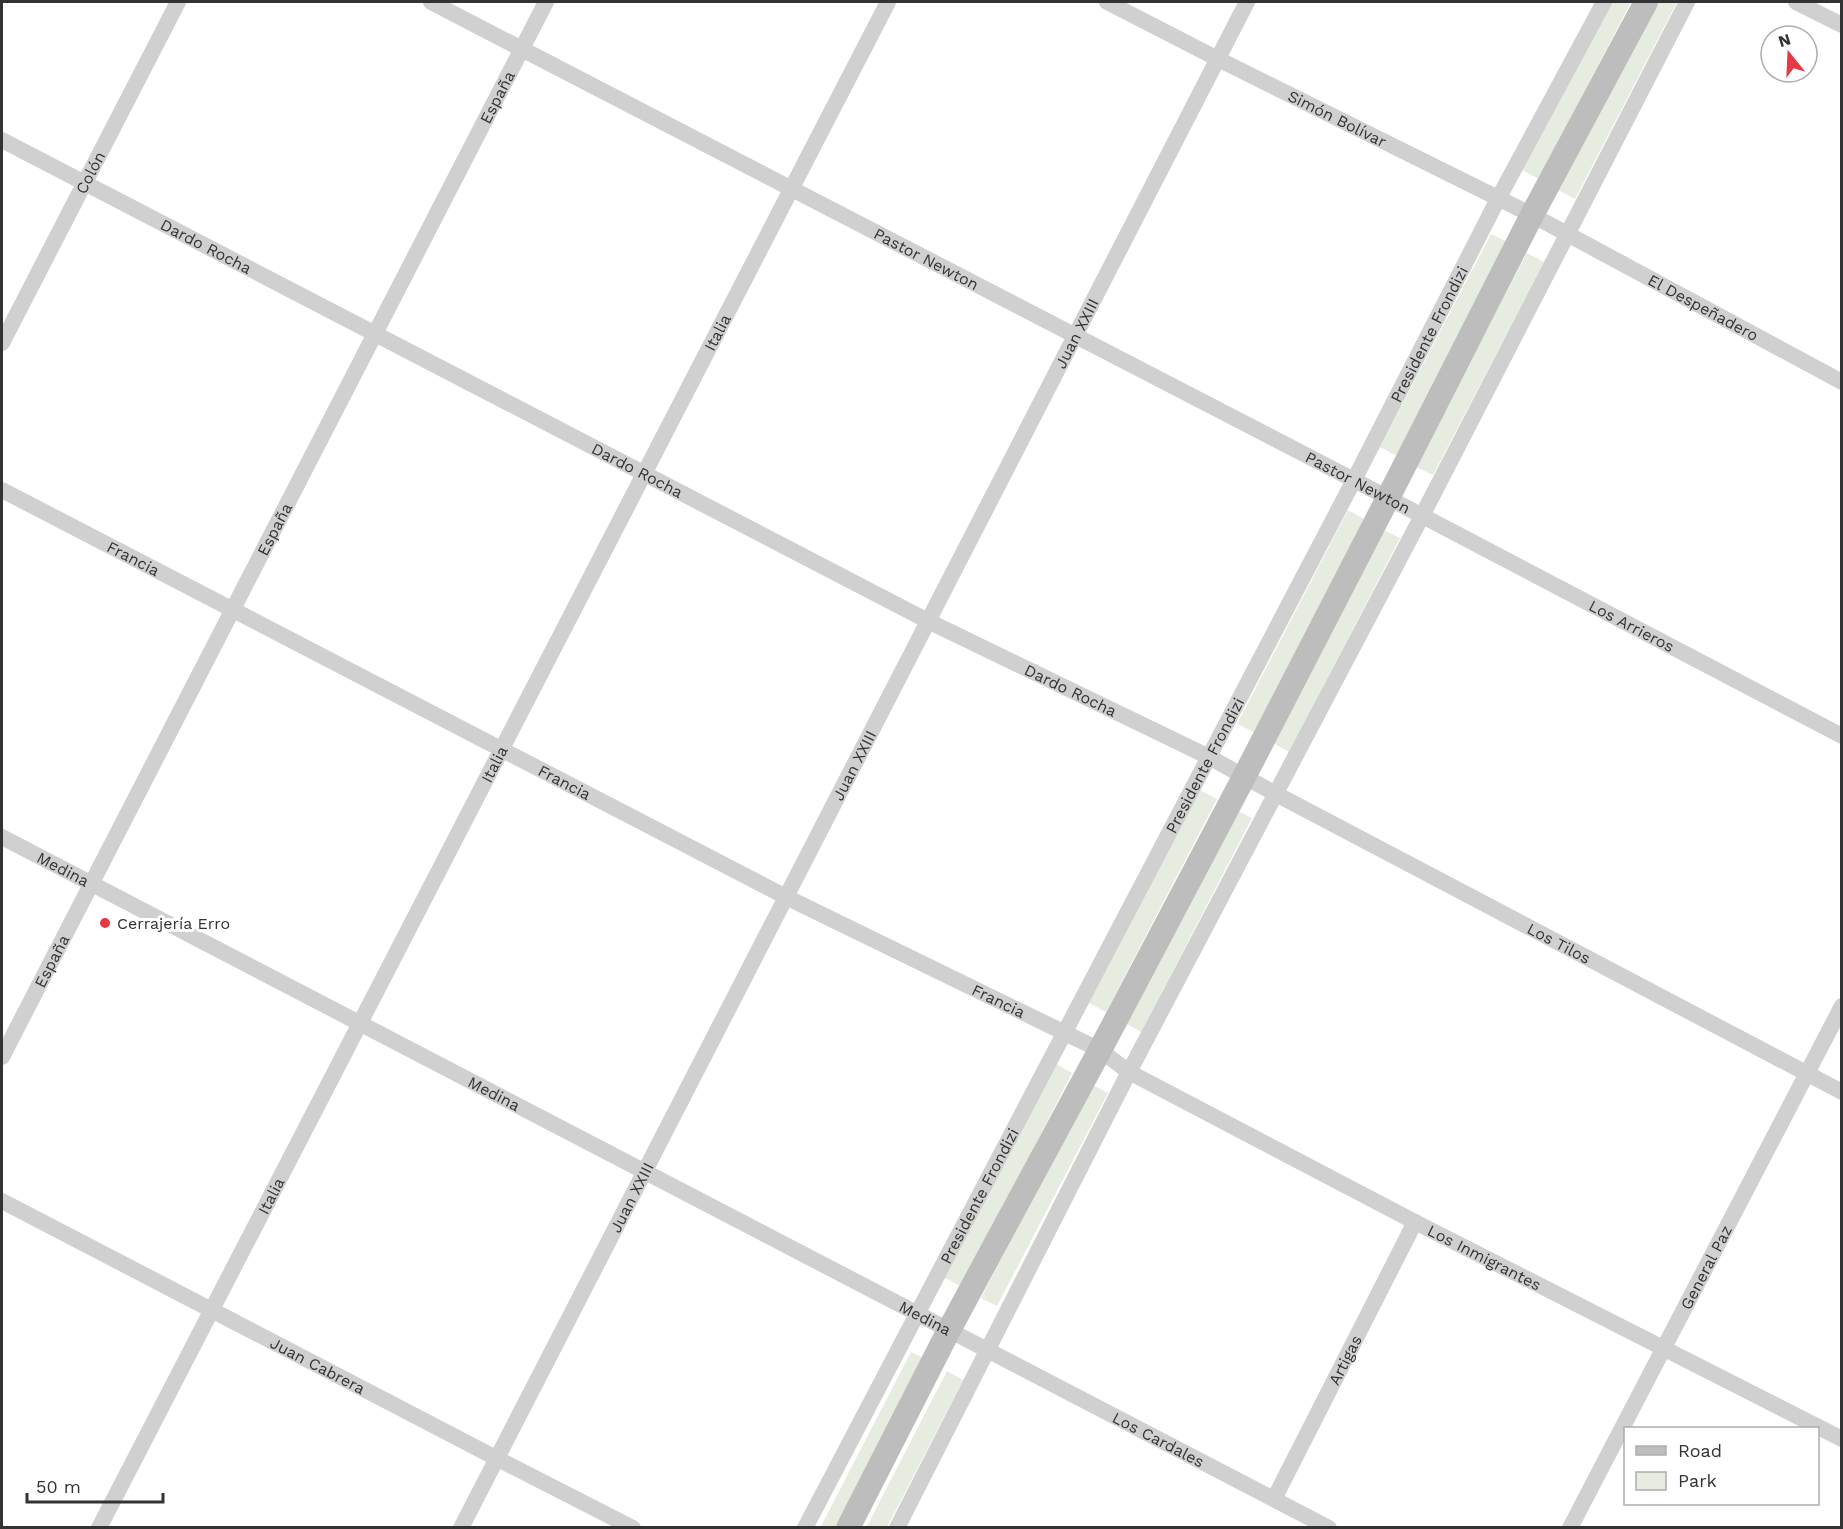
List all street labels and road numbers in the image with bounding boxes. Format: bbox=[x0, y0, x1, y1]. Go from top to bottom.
street label: España bbox=[476, 68, 518, 127]
street label: Simón Bolívar bbox=[1285, 86, 1390, 151]
street label: Colón bbox=[71, 148, 109, 197]
street label: Dardo Rocha bbox=[157, 215, 255, 277]
street label: Pastor Newton bbox=[871, 224, 982, 294]
street label: Presidente Frondizi bbox=[1386, 263, 1472, 405]
street label: El Despeñadero bbox=[1645, 270, 1762, 345]
street label: Juan XXIII bbox=[1050, 295, 1102, 372]
street label: Italia bbox=[700, 311, 735, 354]
street label: Dardo Rocha bbox=[589, 439, 686, 502]
street label: Pastor Newton bbox=[1302, 447, 1414, 517]
street label: España bbox=[253, 499, 296, 559]
street label: Francia bbox=[104, 537, 163, 580]
street label: Los Arrieros bbox=[1586, 596, 1678, 656]
street label: Dardo Rocha bbox=[1022, 660, 1120, 720]
street label: Presidente Frondizi bbox=[1161, 694, 1248, 836]
street label: Juan XXIII bbox=[828, 727, 880, 804]
street label: Italia bbox=[477, 742, 511, 786]
street label: Francia bbox=[535, 761, 594, 804]
street label: Medina bbox=[34, 847, 92, 890]
street label: Los Tilos bbox=[1524, 919, 1594, 967]
street label: España bbox=[30, 931, 73, 991]
street label: Francia bbox=[969, 980, 1028, 1022]
street label: Medina bbox=[465, 1072, 524, 1115]
street label: Presidente Frondizi bbox=[936, 1125, 1022, 1267]
street label: Juan XXIII bbox=[605, 1159, 657, 1236]
street label: Italia bbox=[253, 1174, 288, 1217]
street label: Los Inmigrantes bbox=[1425, 1221, 1545, 1294]
street label: General Paz bbox=[1676, 1222, 1736, 1313]
street label: Medina bbox=[896, 1296, 955, 1339]
street label: Artigas bbox=[1324, 1332, 1365, 1388]
street label: Juan Cabrera bbox=[267, 1333, 368, 1398]
street label: Los Cardales bbox=[1109, 1408, 1208, 1471]

